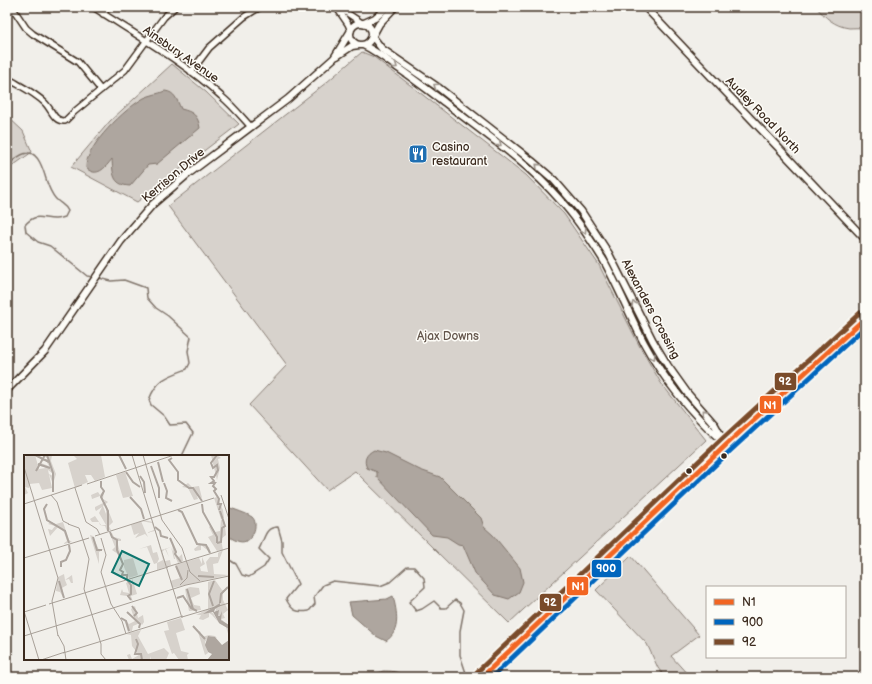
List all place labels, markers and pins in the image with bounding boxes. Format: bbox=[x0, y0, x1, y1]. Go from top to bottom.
place label: Casino restaurant bbox=[432, 140, 488, 169]
restaurant icon: Casino restaurant bbox=[407, 143, 429, 165]
unlabelled marker bbox=[719, 451, 729, 461]
unlabelled marker bbox=[684, 466, 694, 476]

